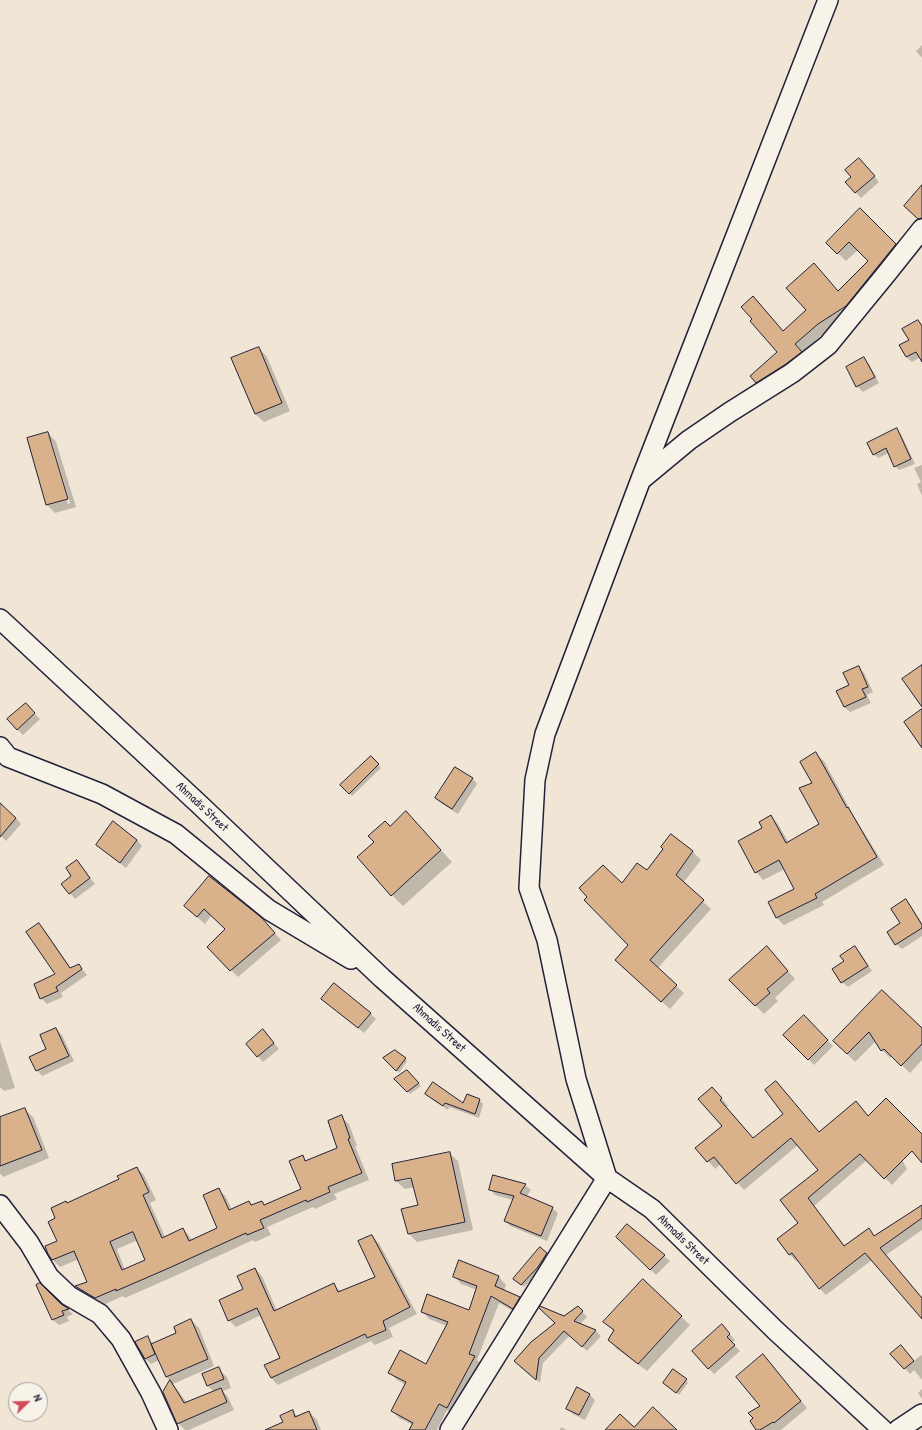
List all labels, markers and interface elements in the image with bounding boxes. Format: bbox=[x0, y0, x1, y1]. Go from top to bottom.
street label: Ahmadis Street bbox=[173, 779, 231, 835]
street label: Ahmadis Street bbox=[409, 1000, 469, 1056]
street label: Ahmadis Street bbox=[654, 1212, 712, 1268]
north arrow bbox=[8, 1382, 48, 1422]
text: N bbox=[31, 1392, 46, 1403]

